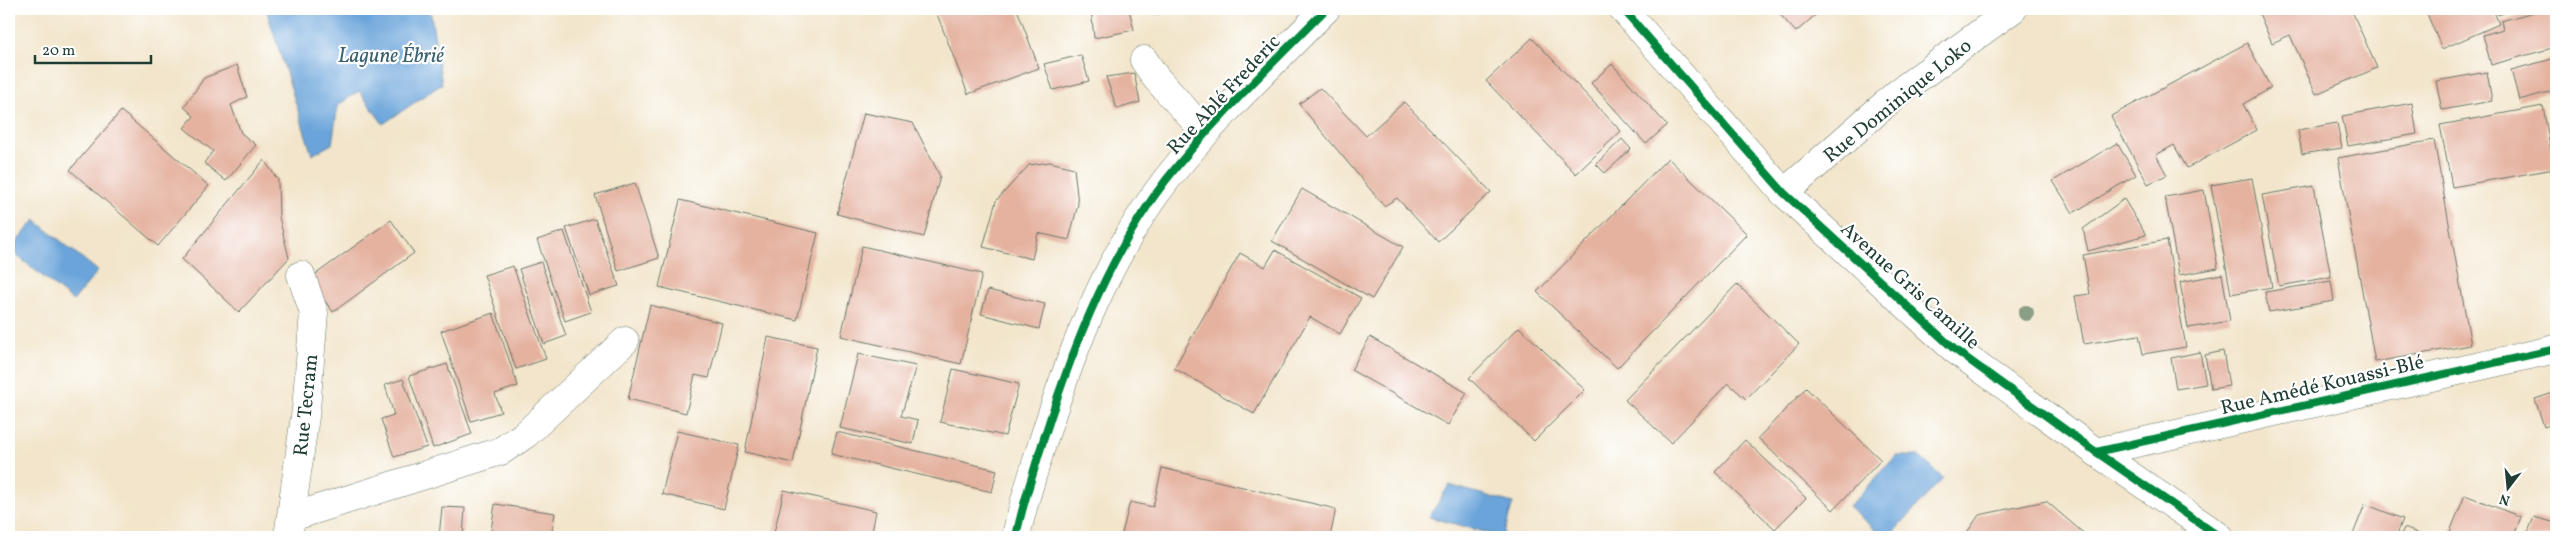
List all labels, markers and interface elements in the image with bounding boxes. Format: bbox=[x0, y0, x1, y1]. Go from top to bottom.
street label: Rue Ablé Frederic bbox=[1161, 29, 1288, 162]
scale bar bbox=[35, 32, 151, 64]
street label: Rue Dominique Loko bbox=[1818, 33, 1979, 170]
text: 20 m bbox=[42, 41, 75, 62]
water label: Lagune Ébrié bbox=[338, 42, 445, 71]
street label: Avenue Gris Camille bbox=[1834, 216, 1986, 357]
street label: Rue Amédé Kouassi-Blé bbox=[2218, 349, 2427, 423]
street label: Rue Tecram bbox=[288, 353, 326, 458]
north arrow bbox=[2482, 464, 2532, 514]
text: N bbox=[2497, 489, 2512, 510]

